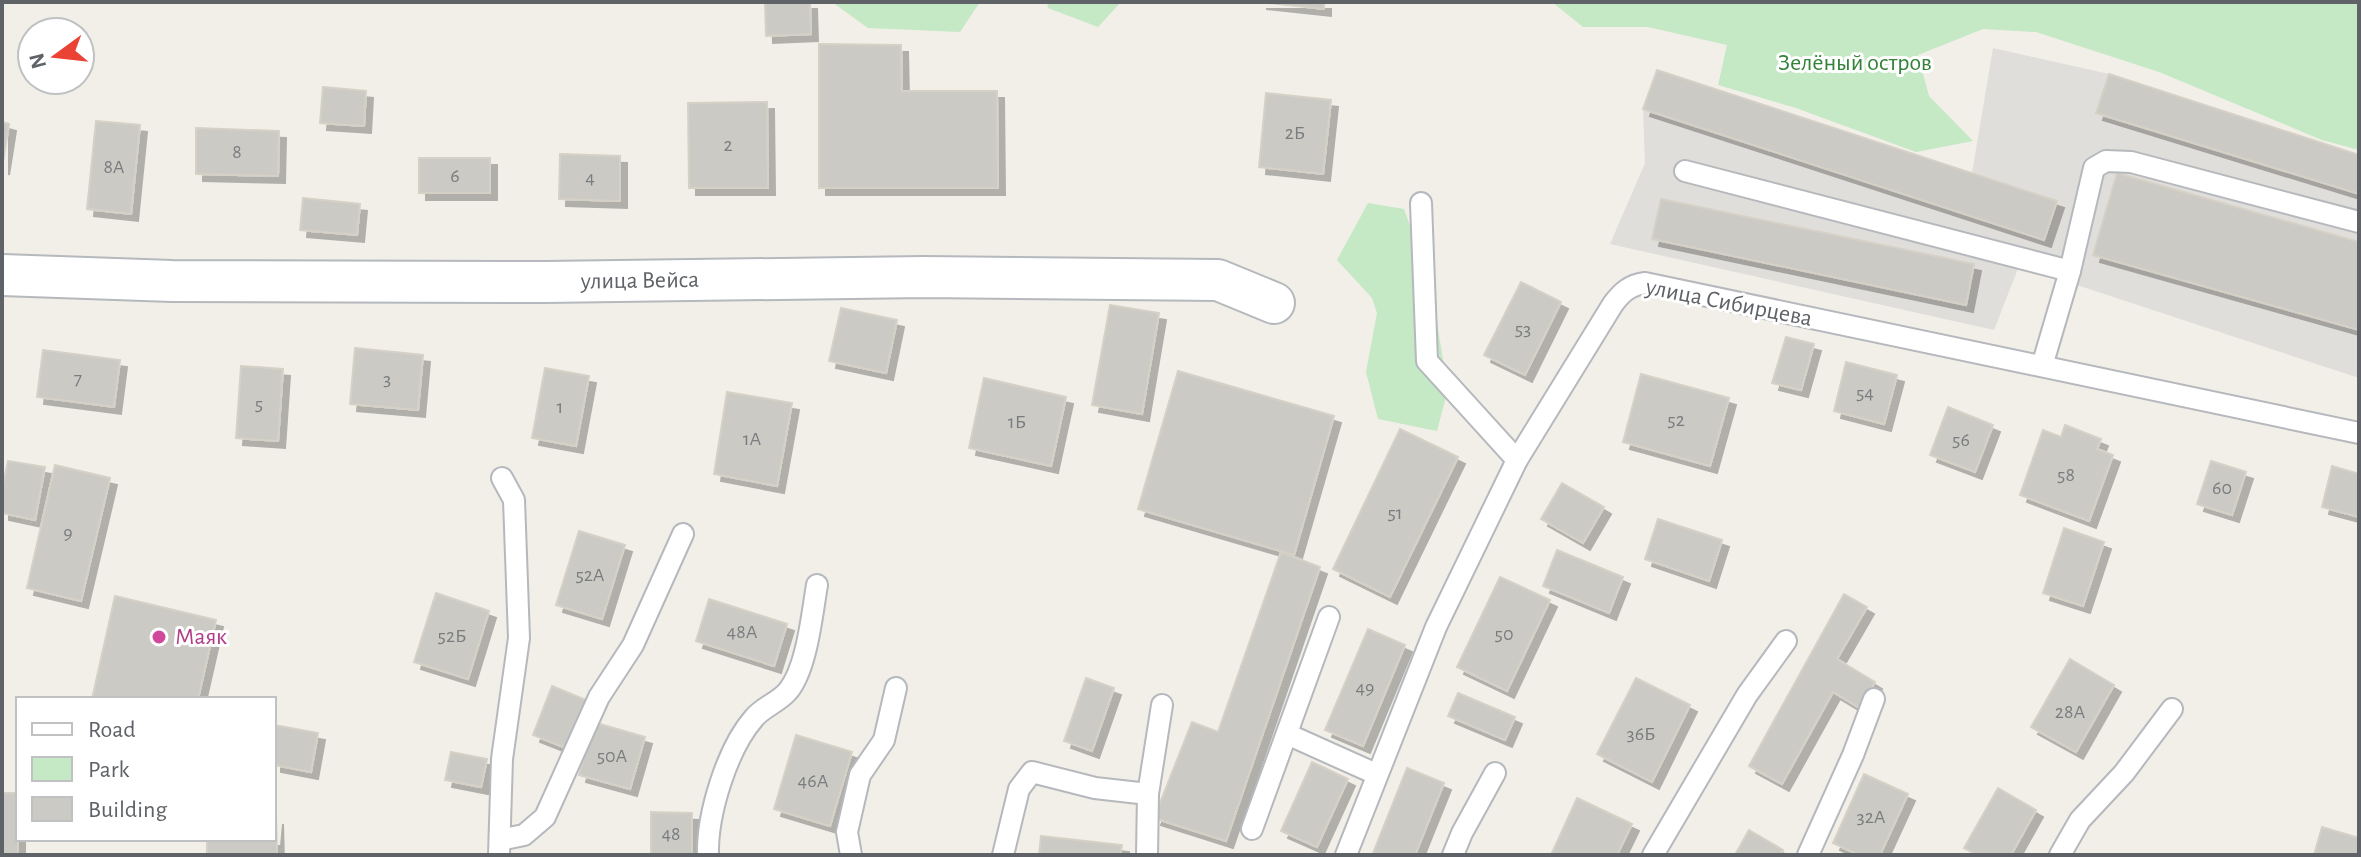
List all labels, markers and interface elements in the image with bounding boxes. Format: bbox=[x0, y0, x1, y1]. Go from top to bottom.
north arrow bbox=[16, 16, 96, 96]
text: N bbox=[25, 51, 50, 71]
park label: Зелёный остров bbox=[1778, 51, 1932, 75]
house number: 2Б bbox=[1285, 123, 1305, 143]
house number: 2 bbox=[723, 135, 733, 155]
house number: 8 bbox=[232, 142, 242, 162]
house number: 8А bbox=[103, 157, 125, 177]
house number: 6 bbox=[450, 166, 460, 186]
house number: 4 bbox=[585, 168, 595, 188]
street label: улица Вейса bbox=[579, 268, 699, 294]
street label: улица Сибирцева bbox=[1643, 275, 1814, 331]
house number: 53 bbox=[1515, 319, 1531, 339]
house number: 7 bbox=[74, 369, 82, 389]
house number: 3 bbox=[383, 369, 391, 389]
house number: 54 bbox=[1856, 383, 1874, 403]
house number: 5 bbox=[255, 394, 263, 414]
house number: 1 bbox=[557, 397, 563, 417]
house number: 52 bbox=[1667, 410, 1685, 430]
house number: 1Б bbox=[1008, 412, 1026, 432]
house number: 1А bbox=[743, 429, 762, 449]
house number: 56 bbox=[1952, 430, 1970, 450]
house number: 58 bbox=[2057, 465, 2075, 485]
house number: 60 bbox=[2212, 478, 2232, 498]
house number: 51 bbox=[1387, 503, 1403, 523]
house number: 9 bbox=[63, 523, 73, 543]
house number: 52А bbox=[575, 565, 605, 585]
house number: 48А bbox=[727, 622, 758, 642]
house number: 50 bbox=[1495, 624, 1513, 644]
place label: Маяк bbox=[175, 625, 227, 649]
house number: 52Б bbox=[438, 626, 466, 646]
marker: Маяк bbox=[150, 628, 168, 646]
house number: 49 bbox=[1355, 678, 1375, 698]
legend bbox=[16, 697, 276, 841]
house number: 28А bbox=[2055, 702, 2085, 722]
text: Road bbox=[88, 718, 136, 742]
house number: 36Б bbox=[1626, 724, 1656, 744]
house number: 50А bbox=[597, 746, 628, 766]
text: Park bbox=[88, 758, 129, 782]
house number: 46А bbox=[798, 771, 829, 791]
text: Building bbox=[88, 798, 167, 822]
house number: 32А bbox=[1856, 807, 1886, 827]
house number: 48 bbox=[661, 824, 681, 844]

